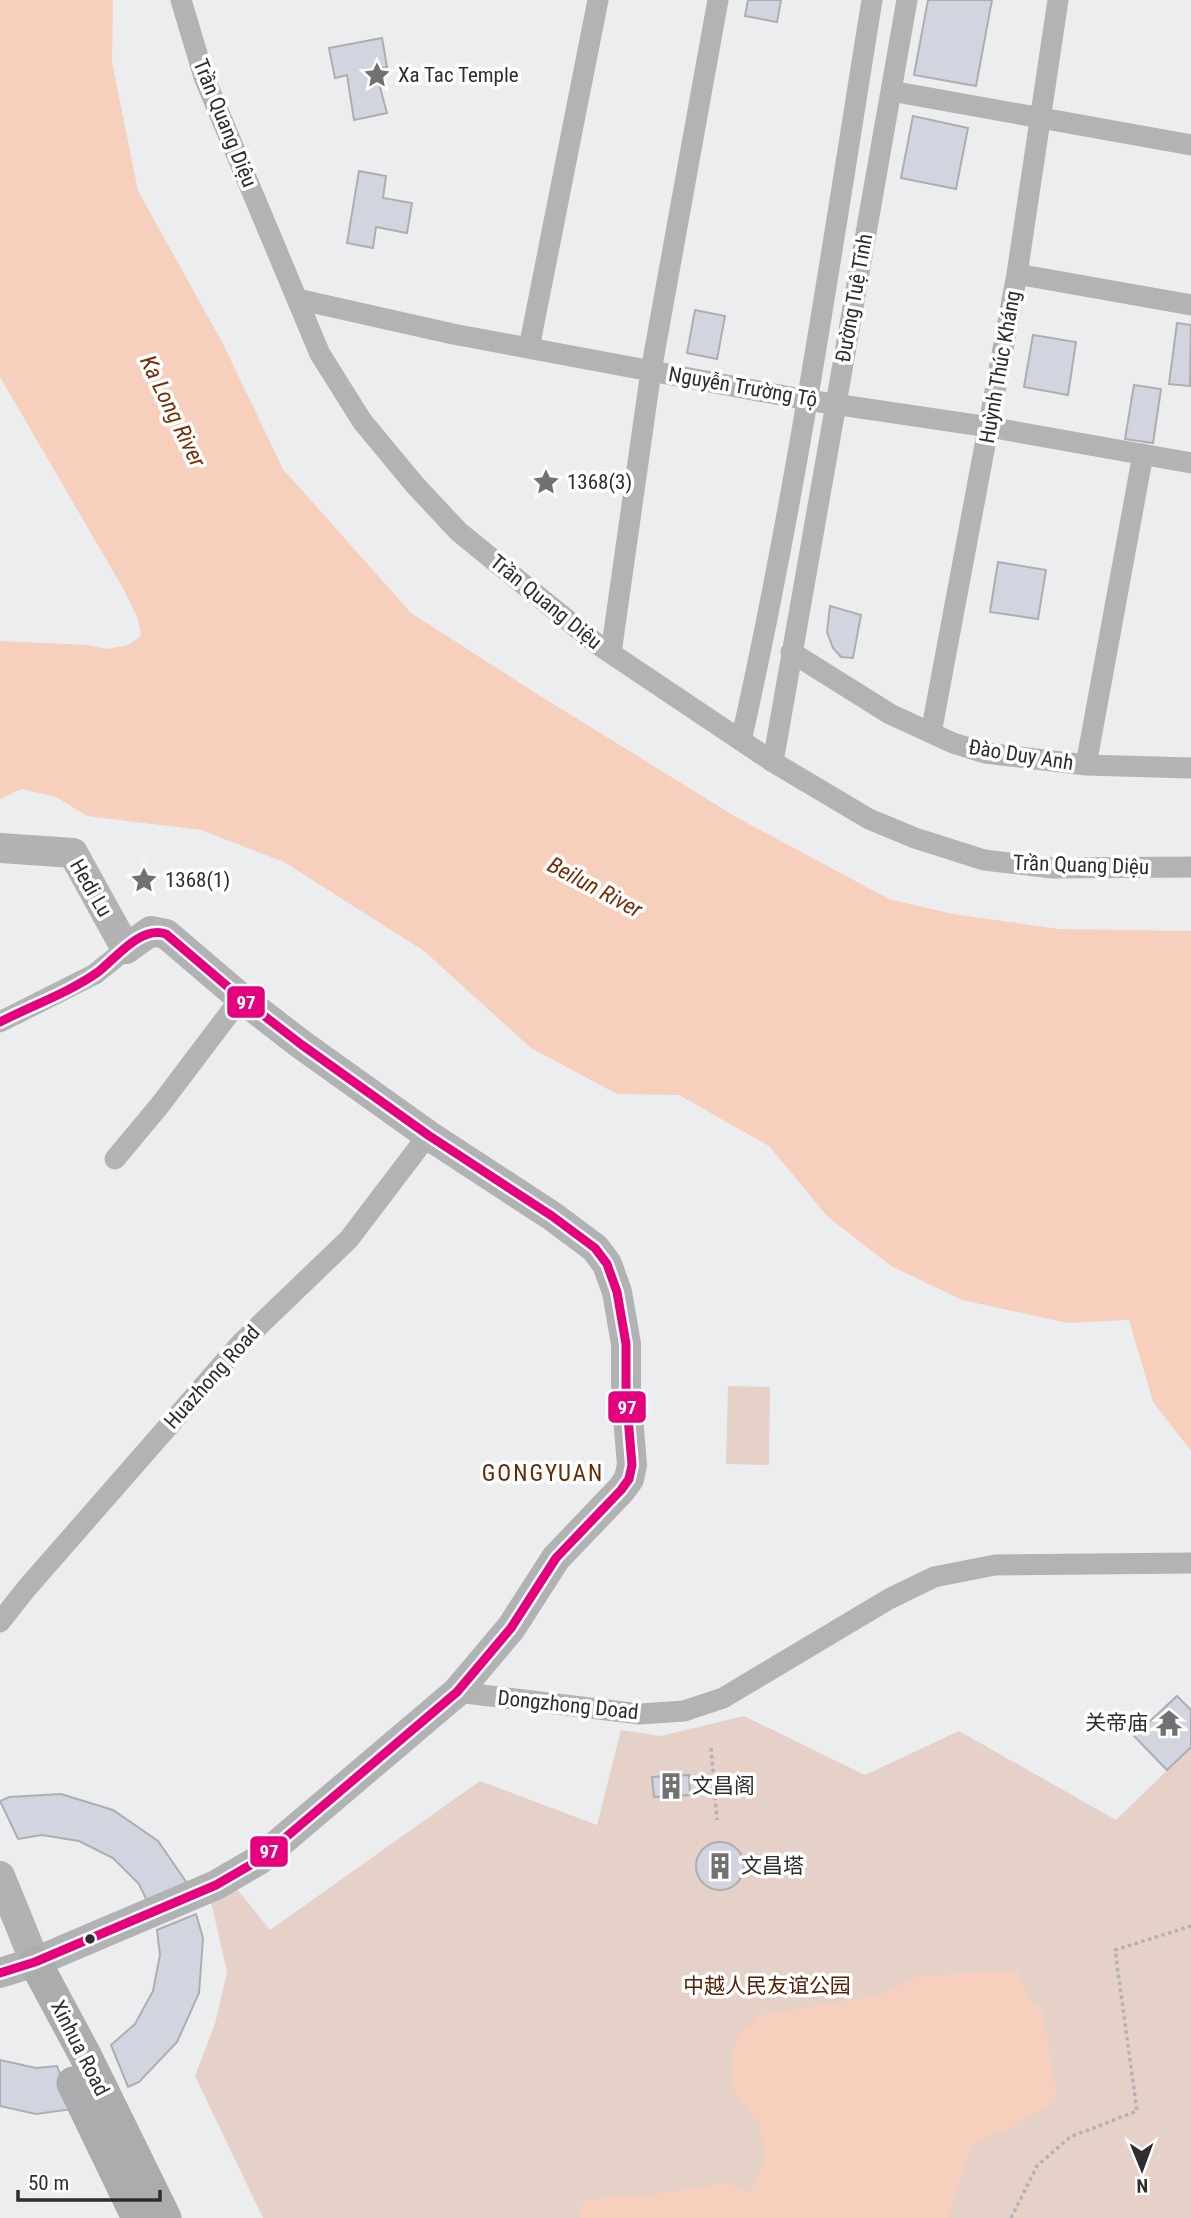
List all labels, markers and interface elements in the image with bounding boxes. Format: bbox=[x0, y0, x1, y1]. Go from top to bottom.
street label: Trần Quang Diệu bbox=[188, 55, 262, 191]
place icon: Xa Tac Temple bbox=[362, 60, 392, 90]
place label: Xa Tac Temple bbox=[398, 63, 519, 87]
street label: Đường Tuệ Tĩnh bbox=[831, 232, 877, 364]
street label: Huỳnh Thúc Kháng bbox=[975, 289, 1025, 445]
water label: Ka Long River bbox=[134, 351, 212, 472]
street label: Nguyễn Trường Tộ bbox=[667, 362, 819, 412]
place icon: 1368(3) bbox=[531, 467, 561, 497]
place label: 1368(3) bbox=[567, 470, 632, 494]
street label: Trần Quang Diệu bbox=[486, 550, 606, 654]
street label: Đào Duy Anh bbox=[967, 735, 1075, 775]
water label: Beilun River bbox=[543, 851, 648, 924]
street label: Trần Quang Diệu bbox=[1013, 851, 1149, 879]
street label: Hedi Lu bbox=[65, 855, 117, 921]
place icon: 1368(1) bbox=[129, 865, 159, 895]
place label: 1368(1) bbox=[165, 868, 230, 892]
line badge: 97 bbox=[226, 985, 266, 1019]
text: 97 bbox=[236, 991, 256, 1014]
street label: Huazhong Road bbox=[159, 1320, 265, 1434]
line badge: 97 bbox=[607, 1390, 647, 1424]
text: 97 bbox=[617, 1396, 637, 1419]
district label: GONGYUAN bbox=[482, 1460, 604, 1487]
street label: Dongzhong Doad bbox=[496, 1686, 640, 1724]
temple icon: 关帝庙 bbox=[1154, 1708, 1184, 1738]
place label: 关帝庙 bbox=[1085, 1711, 1148, 1735]
building icon: 文昌阁 bbox=[656, 1771, 686, 1801]
place label: 文昌阁 bbox=[692, 1774, 755, 1798]
line badge: 97 bbox=[249, 1835, 289, 1868]
text: 97 bbox=[259, 1840, 279, 1863]
building icon: 文昌塔 bbox=[705, 1851, 735, 1881]
place label: 文昌塔 bbox=[741, 1854, 804, 1878]
unlabelled marker bbox=[83, 1932, 97, 1946]
park label: 中越人民友谊公园 bbox=[683, 1974, 851, 1998]
street label: Xinhua Road bbox=[46, 1996, 114, 2100]
north arrow bbox=[1107, 2134, 1177, 2204]
scale bar bbox=[18, 2158, 159, 2202]
text: 50 m bbox=[28, 2171, 69, 2195]
text: N bbox=[1136, 2174, 1148, 2197]

